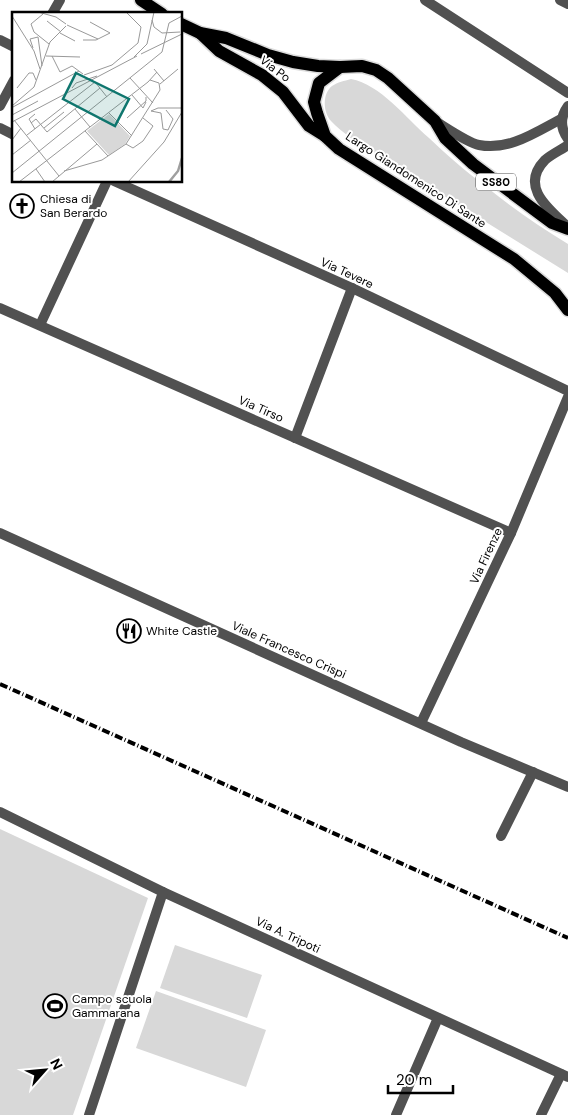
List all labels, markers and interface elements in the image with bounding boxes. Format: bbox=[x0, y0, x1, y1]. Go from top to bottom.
inset map bbox=[12, 12, 182, 182]
street label: Via Po bbox=[256, 52, 294, 86]
street label: Largo Giandomenico Di Sante bbox=[343, 129, 489, 232]
road number: SS80 bbox=[476, 173, 516, 190]
place label: Chiesa di San Berardo bbox=[40, 191, 107, 221]
church icon: Chiesa di San Berardo bbox=[9, 193, 35, 219]
street label: Via Tevere bbox=[318, 254, 376, 292]
street label: Via Tirso bbox=[236, 392, 286, 426]
street label: Via Firenze bbox=[466, 525, 506, 587]
restaurant icon: White Castle bbox=[116, 618, 142, 644]
street label: Viale Francesco Crispi bbox=[229, 618, 349, 682]
place label: White Castle bbox=[146, 623, 217, 639]
street label: Via A. Tripoti bbox=[253, 913, 323, 957]
place label: Campo scuola Gammarana bbox=[72, 991, 152, 1021]
sports icon: Campo scuola Gammarana bbox=[42, 993, 68, 1019]
north arrow bbox=[20, 1045, 70, 1095]
text: N bbox=[46, 1055, 67, 1073]
scale bar bbox=[388, 1062, 453, 1094]
text: 20 m bbox=[396, 1070, 432, 1090]

